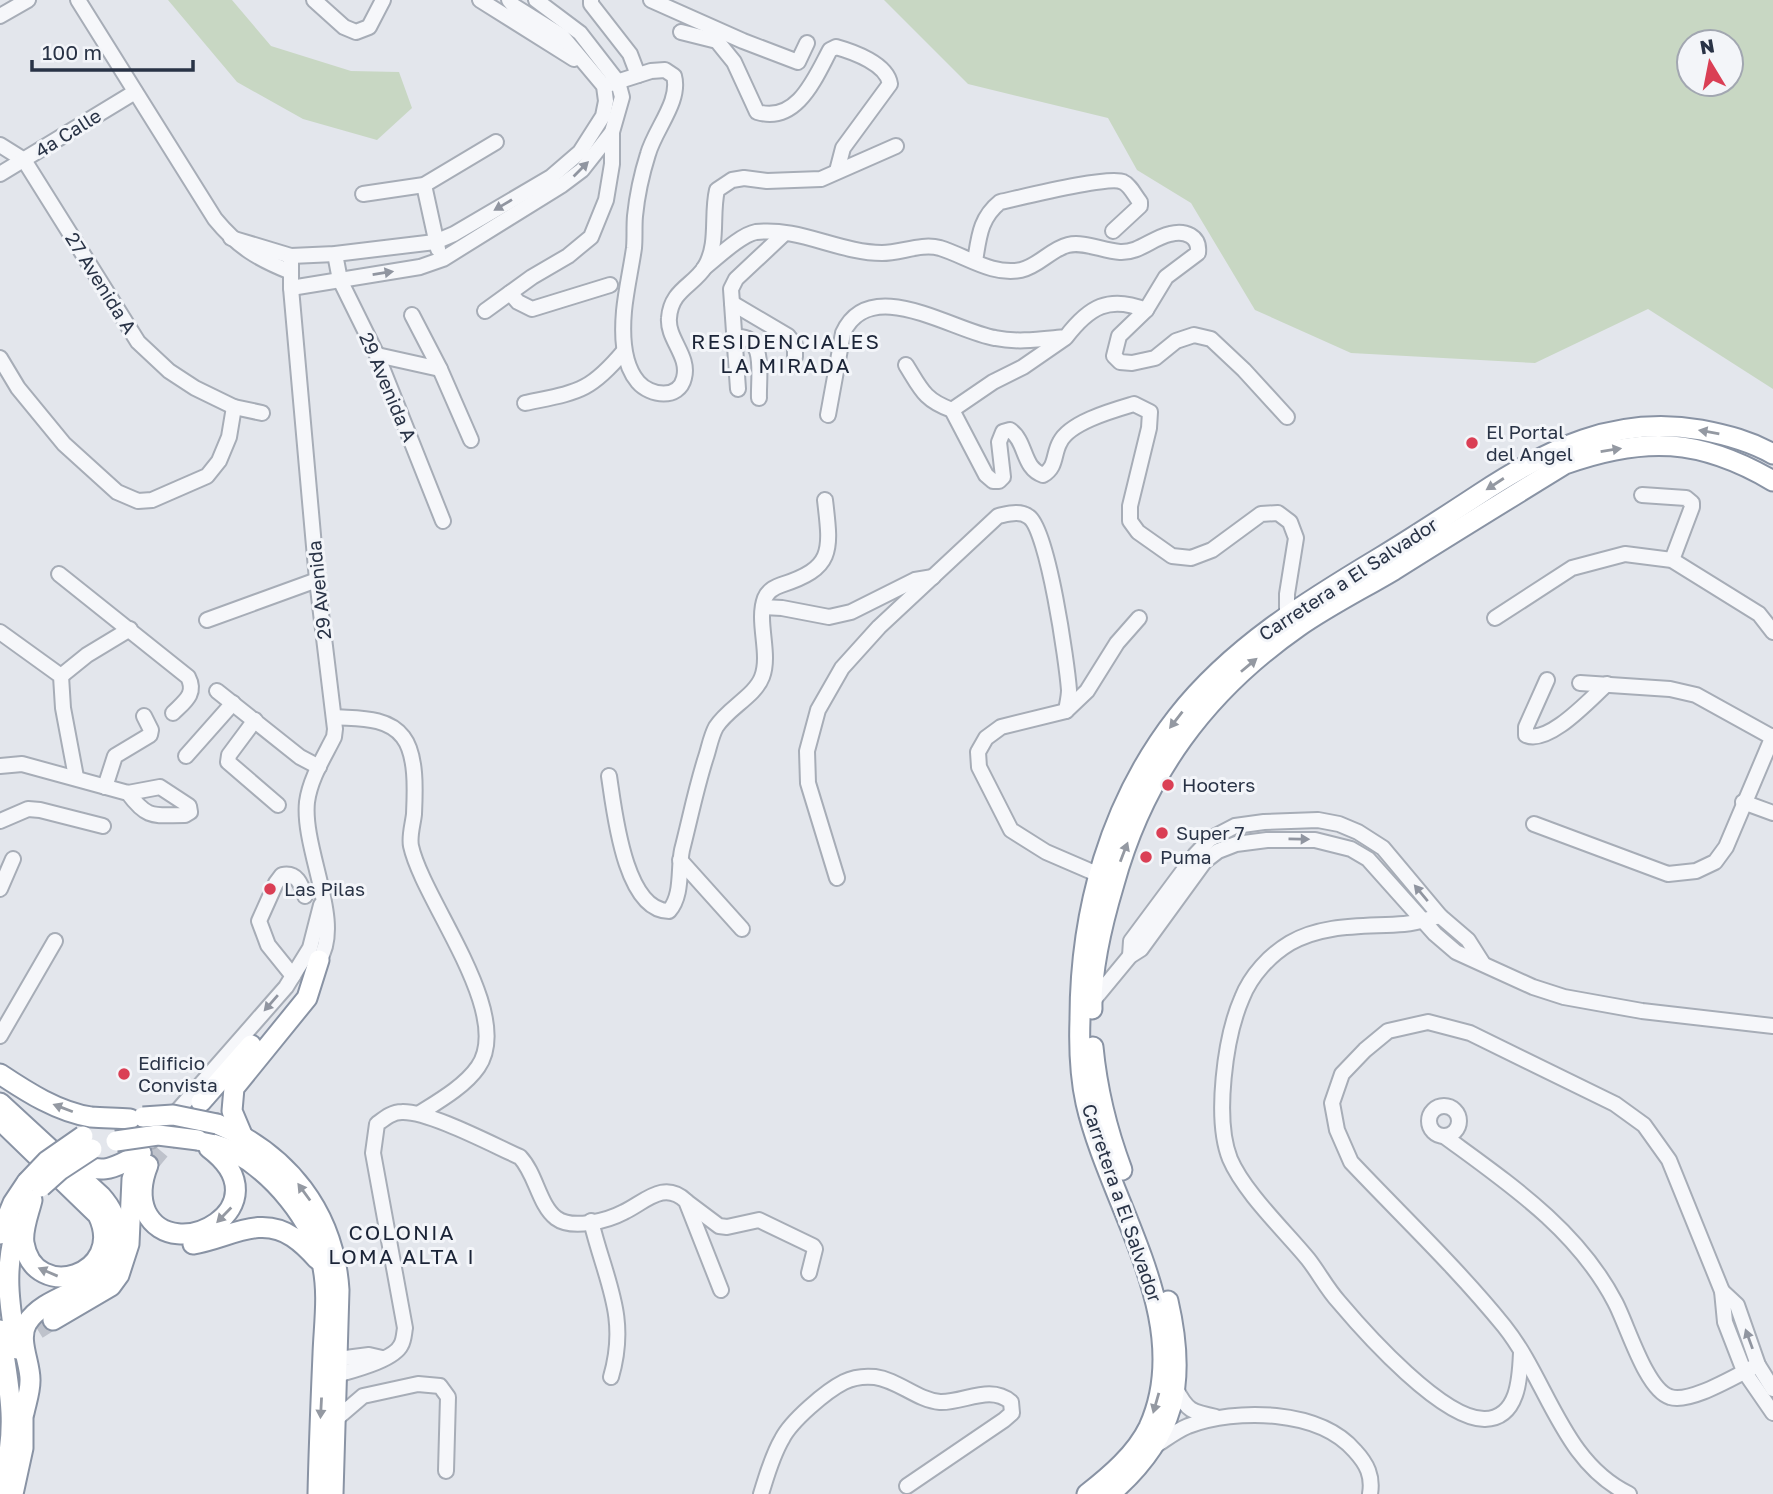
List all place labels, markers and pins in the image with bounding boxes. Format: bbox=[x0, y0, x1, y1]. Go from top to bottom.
place label: El Portal del Angel bbox=[1486, 420, 1573, 465]
marker: El Portal del Angel bbox=[1464, 435, 1480, 451]
place label: Hooters bbox=[1182, 773, 1255, 796]
marker: Hooters bbox=[1160, 777, 1176, 793]
place label: Super 7 bbox=[1176, 821, 1245, 844]
marker: Super 7 bbox=[1154, 825, 1170, 841]
place label: Puma bbox=[1160, 845, 1212, 868]
marker: Puma bbox=[1138, 849, 1154, 865]
place label: Las Pilas bbox=[284, 877, 365, 900]
marker: Las Pilas bbox=[262, 881, 278, 897]
place label: Edificio Convista bbox=[138, 1051, 218, 1096]
marker: Edificio Convista bbox=[116, 1066, 132, 1082]

